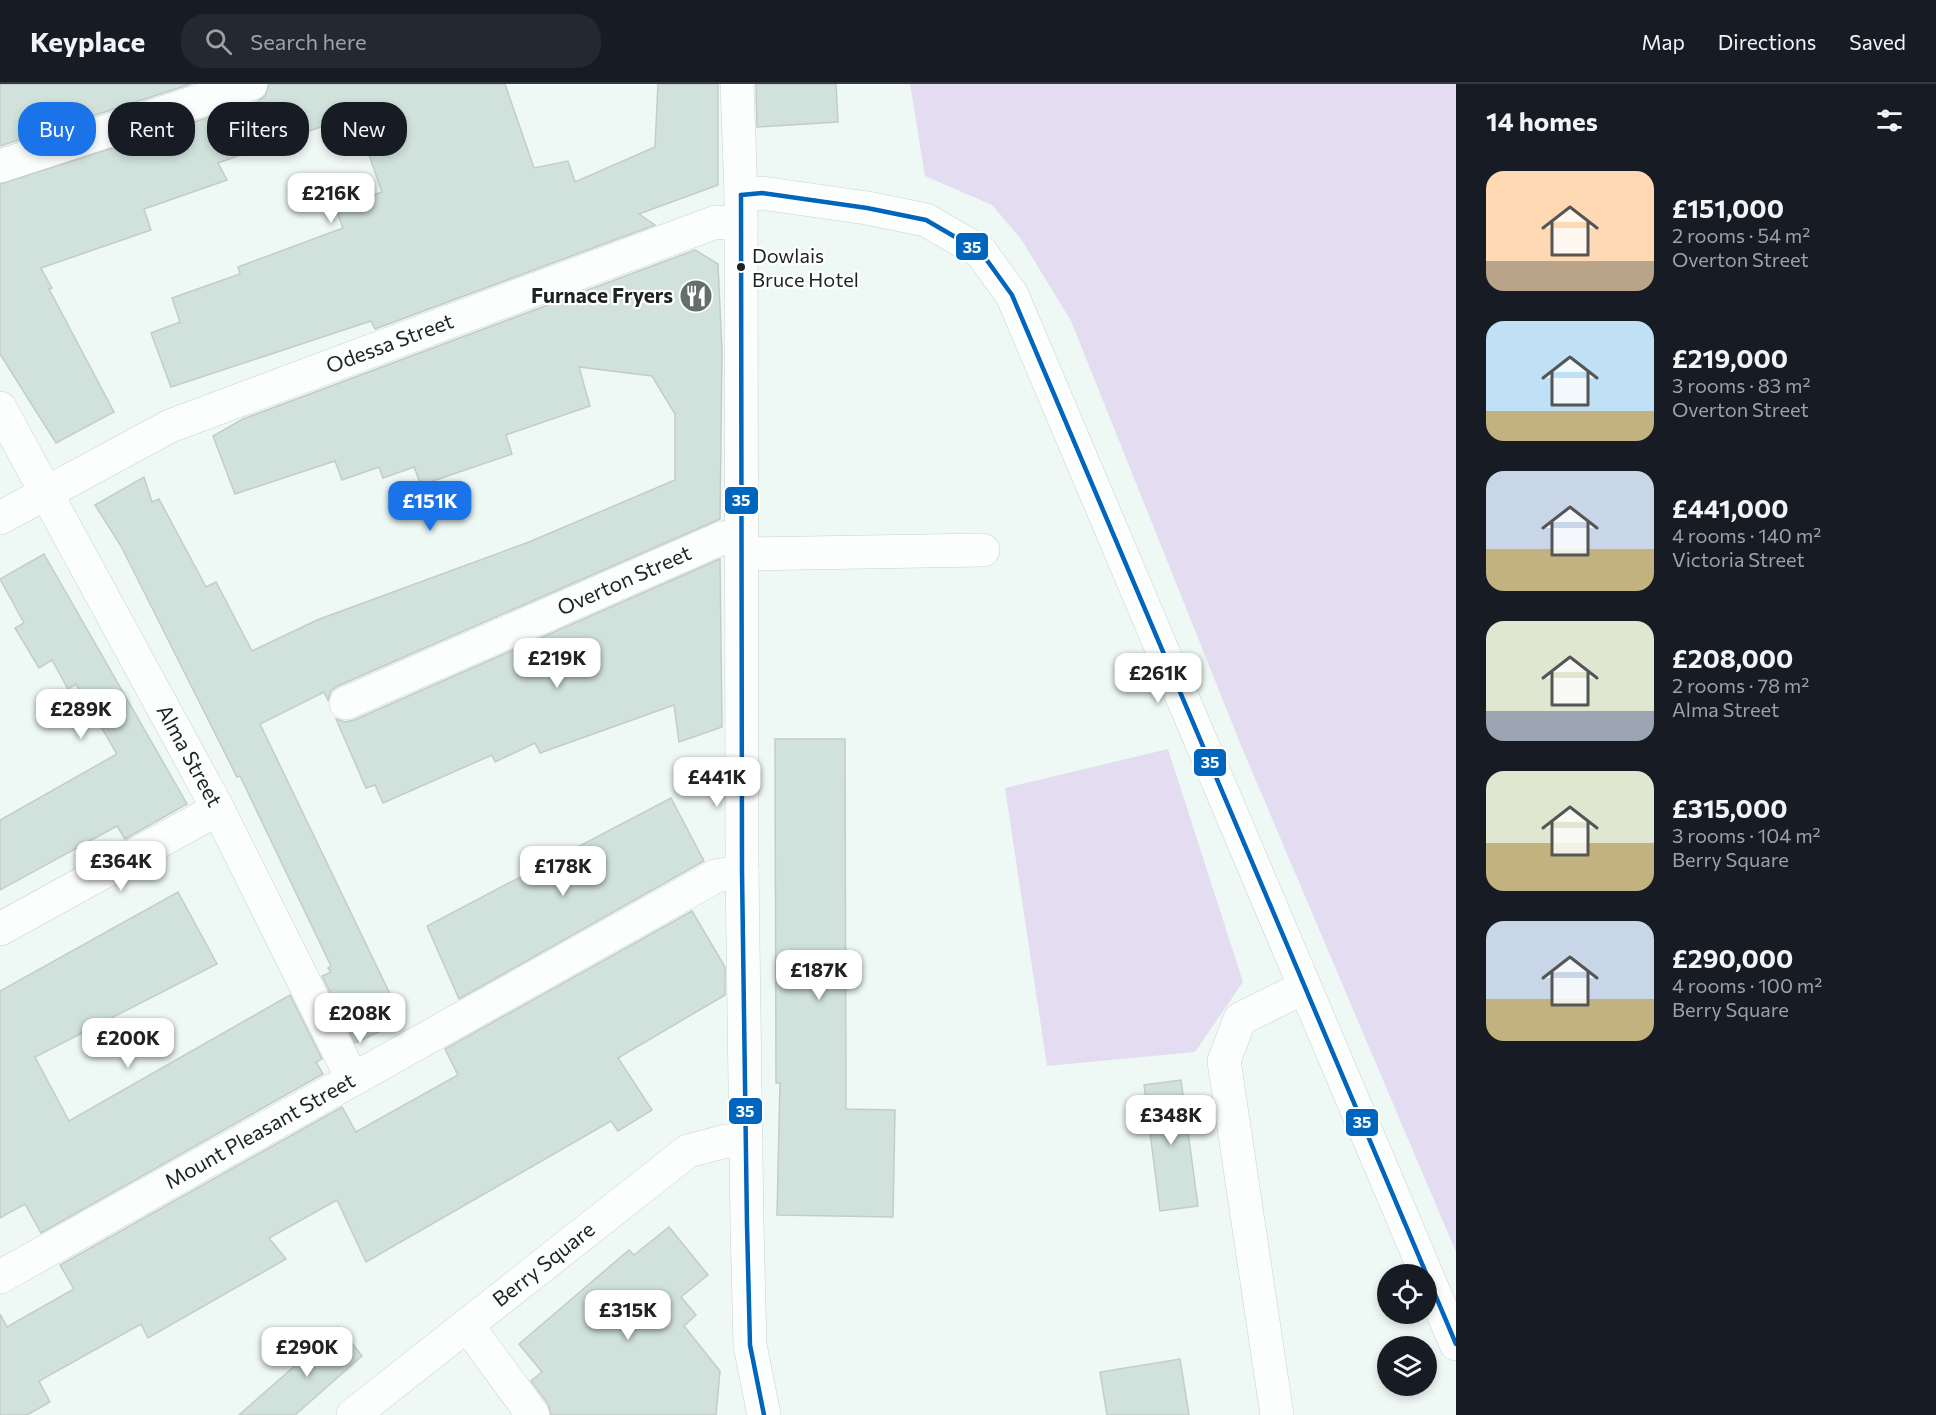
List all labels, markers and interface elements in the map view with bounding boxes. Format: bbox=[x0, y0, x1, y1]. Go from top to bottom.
search box bbox=[181, 14, 601, 68]
text: Keyplace bbox=[30, 24, 145, 58]
icon: search bbox=[202, 25, 235, 58]
text: Search here bbox=[250, 28, 367, 55]
text: Map bbox=[1642, 29, 1685, 54]
text: Directions bbox=[1718, 29, 1816, 54]
text: Saved bbox=[1849, 29, 1906, 54]
chip: Buy bbox=[18, 102, 96, 156]
chip: Rent bbox=[108, 102, 195, 156]
chip: Filters bbox=[207, 102, 309, 156]
chip: New bbox=[321, 102, 407, 156]
icon: filters bbox=[1873, 104, 1906, 137]
text: 14 homes bbox=[1486, 105, 1598, 136]
pin: £216K bbox=[289, 173, 373, 224]
text: £216K bbox=[302, 180, 360, 204]
text: £151,000 bbox=[1672, 192, 1784, 223]
icon: home bbox=[1534, 195, 1606, 267]
text: 2 rooms · 54 m² bbox=[1672, 223, 1810, 247]
line badge: 35 bbox=[955, 232, 989, 261]
text: 35 bbox=[963, 237, 981, 256]
place label: Dowlais Bruce Hotel bbox=[752, 243, 859, 291]
text: Overton Street bbox=[1672, 247, 1809, 271]
marker: Dowlais Bruce Hotel bbox=[735, 261, 747, 273]
restaurant icon: Furnace Fryers bbox=[678, 278, 714, 314]
place label: Furnace Fryers bbox=[531, 282, 673, 307]
street label: Odessa Street bbox=[322, 307, 456, 378]
text: £219,000 bbox=[1672, 342, 1788, 373]
icon: home bbox=[1534, 345, 1606, 417]
text: 3 rooms · 83 m² bbox=[1672, 373, 1811, 397]
text: Overton Street bbox=[1672, 397, 1809, 421]
pin: £151K bbox=[388, 481, 472, 532]
line badge: 35 bbox=[724, 486, 759, 515]
text: £151K bbox=[402, 488, 458, 512]
text: 35 bbox=[732, 490, 750, 509]
text: £441,000 bbox=[1672, 492, 1789, 523]
icon: home bbox=[1534, 495, 1606, 567]
text: 4 rooms · 140 m² bbox=[1672, 523, 1821, 547]
street label: Overton Street bbox=[553, 539, 695, 620]
text: Victoria Street bbox=[1672, 547, 1805, 571]
pin: £219K bbox=[515, 638, 599, 689]
text: £208,000 bbox=[1672, 642, 1793, 673]
text: £219K bbox=[528, 645, 586, 669]
icon: home bbox=[1534, 645, 1606, 717]
pin: £261K bbox=[1116, 653, 1200, 704]
text: £261K bbox=[1129, 660, 1187, 684]
text: 2 rooms · 78 m² bbox=[1672, 673, 1809, 697]
pin: £289K bbox=[39, 689, 123, 740]
text: £289K bbox=[50, 696, 112, 720]
text: Alma Street bbox=[1672, 697, 1779, 721]
street label: Alma Street bbox=[153, 700, 228, 811]
line badge: 35 bbox=[1193, 748, 1227, 777]
text: 35 bbox=[1201, 752, 1219, 771]
pin: £441K bbox=[675, 757, 759, 808]
text: £441K bbox=[687, 764, 747, 788]
text: £315,000 bbox=[1672, 792, 1787, 823]
icon: home bbox=[1534, 795, 1606, 867]
text: 3 rooms · 104 m² bbox=[1672, 823, 1821, 847]
pin: £364K bbox=[79, 841, 163, 892]
pin: £178K bbox=[521, 846, 605, 897]
text: Berry Square bbox=[1672, 847, 1789, 871]
text: £364K bbox=[90, 848, 152, 872]
text: £178K bbox=[534, 853, 592, 877]
text: £290,000 bbox=[1672, 942, 1793, 973]
icon: home bbox=[1534, 945, 1606, 1017]
pin: £187K bbox=[777, 950, 861, 1001]
text: £187K bbox=[790, 957, 848, 981]
text: 4 rooms · 100 m² bbox=[1672, 973, 1822, 997]
pin: £208K bbox=[318, 993, 402, 1044]
text: Berry Square bbox=[1672, 997, 1789, 1021]
text: £208K bbox=[328, 1000, 392, 1024]
pin: £200K bbox=[86, 1018, 170, 1069]
text: £200K bbox=[96, 1025, 160, 1049]
street label: Mount Pleasant Street bbox=[160, 1067, 359, 1193]
pin: £348K bbox=[1129, 1095, 1213, 1146]
line badge: 35 bbox=[728, 1097, 763, 1125]
text: 35 bbox=[736, 1101, 754, 1120]
text: £348K bbox=[1140, 1102, 1202, 1126]
line badge: 35 bbox=[1345, 1108, 1379, 1137]
text: 35 bbox=[1353, 1112, 1371, 1131]
street label: Berry Square bbox=[487, 1216, 599, 1311]
map controls bbox=[1377, 1264, 1437, 1396]
button: locate bbox=[1377, 1264, 1437, 1324]
pin: £315K bbox=[586, 1290, 670, 1341]
text: £315K bbox=[599, 1297, 657, 1321]
pin: £290K bbox=[265, 1327, 349, 1378]
text: £290K bbox=[276, 1334, 339, 1358]
button: layers bbox=[1377, 1336, 1437, 1396]

